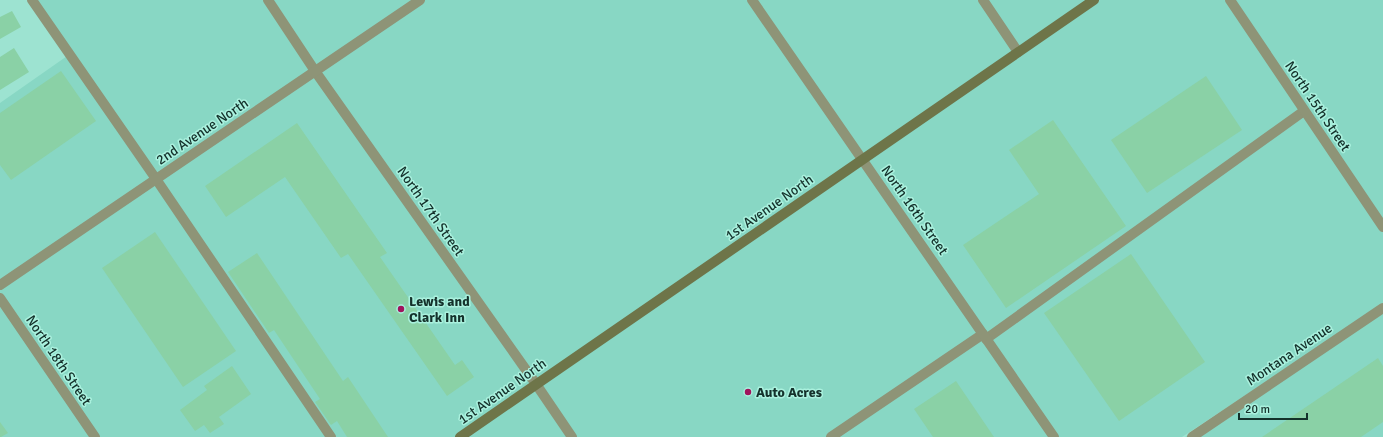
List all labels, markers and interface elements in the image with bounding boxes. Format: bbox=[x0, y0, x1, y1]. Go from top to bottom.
street label: North 15th Street bbox=[1281, 58, 1354, 155]
street label: 2nd Avenue North bbox=[153, 94, 252, 168]
street label: North 16th Street bbox=[878, 162, 952, 258]
street label: North 17th Street bbox=[394, 163, 468, 259]
street label: 1st Avenue North bbox=[722, 171, 816, 244]
place label: Lewis and Clark Inn bbox=[409, 293, 470, 326]
marker: Lewis and Clark Inn bbox=[396, 304, 406, 314]
street label: North 18th Street bbox=[22, 312, 95, 409]
street label: Montana Avenue bbox=[1243, 319, 1335, 389]
street label: 1st Avenue North bbox=[455, 355, 549, 428]
place label: Auto Acres bbox=[756, 384, 822, 401]
marker: Auto Acres bbox=[743, 387, 753, 397]
scale bar bbox=[1239, 395, 1307, 421]
text: 20 m bbox=[1245, 402, 1270, 417]

